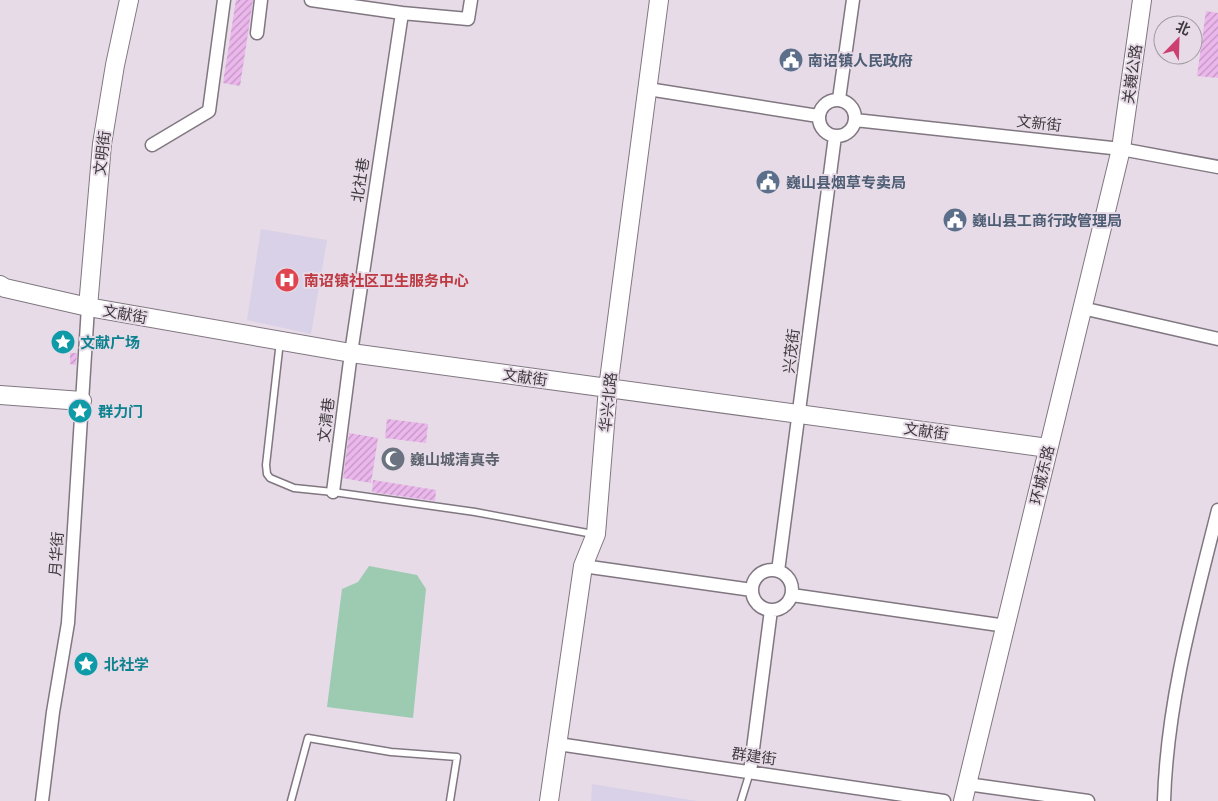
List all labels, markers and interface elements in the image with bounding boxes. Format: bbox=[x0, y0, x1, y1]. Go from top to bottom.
north arrow bbox=[1153, 15, 1203, 65]
text: 北 bbox=[1173, 17, 1193, 39]
street label: 关巍公路 bbox=[1118, 43, 1146, 105]
public building icon: 南诏镇人民政府 bbox=[778, 47, 804, 73]
place label: 南诏镇人民政府 bbox=[808, 51, 913, 70]
street label: 文新街 bbox=[1016, 111, 1062, 135]
street label: 文明街 bbox=[90, 130, 114, 176]
street label: 北社巷 bbox=[347, 156, 373, 204]
public building icon: 巍山县烟草专卖局 bbox=[755, 169, 781, 195]
place label: 巍山县烟草专卖局 bbox=[786, 173, 906, 192]
public building icon: 巍山县工商行政管理局 bbox=[942, 207, 968, 233]
place label: 巍山县工商行政管理局 bbox=[972, 211, 1122, 230]
hospital icon: 南诏镇社区卫生服务中心 bbox=[274, 267, 300, 293]
place label: 南诏镇社区卫生服务中心 bbox=[304, 271, 469, 290]
street label: 文献街 bbox=[101, 301, 149, 327]
street label: 兴茂街 bbox=[779, 328, 803, 374]
place icon: 文献广场 bbox=[50, 329, 76, 355]
place label: 文献广场 bbox=[80, 333, 140, 352]
street label: 文献街 bbox=[501, 364, 549, 390]
street label: 华兴北路 bbox=[595, 371, 621, 433]
street label: 文清巷 bbox=[314, 397, 338, 443]
place icon: 群力门 bbox=[67, 398, 93, 424]
place label: 群力门 bbox=[98, 402, 143, 421]
street label: 文献街 bbox=[902, 418, 950, 444]
street label: 环城东路 bbox=[1026, 444, 1058, 506]
mosque icon: 巍山城清真寺 bbox=[380, 446, 406, 472]
place label: 巍山城清真寺 bbox=[410, 450, 500, 469]
street label: 月华街 bbox=[45, 531, 67, 577]
place icon: 北社学 bbox=[73, 651, 99, 677]
place label: 北社学 bbox=[104, 655, 149, 674]
street label: 群建街 bbox=[730, 743, 778, 769]

